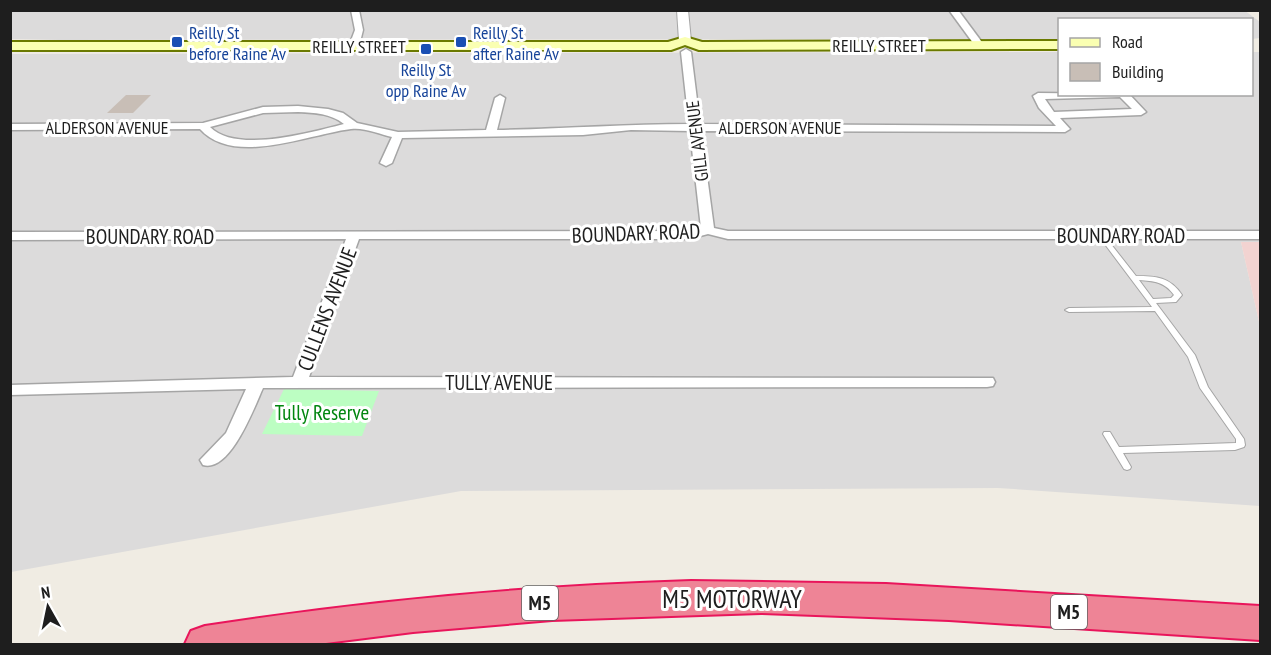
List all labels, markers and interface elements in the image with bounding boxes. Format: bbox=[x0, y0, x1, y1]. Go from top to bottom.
legend bbox=[1058, 18, 1253, 96]
place label: Reilly St before Raine Av bbox=[189, 21, 286, 65]
place label: Reilly St after Raine Av bbox=[473, 21, 559, 65]
text: Road bbox=[1112, 30, 1143, 53]
street label: REILLY STREET bbox=[832, 34, 926, 57]
marker: Reilly St before Raine Av bbox=[170, 35, 184, 49]
street label: REILLY STREET bbox=[312, 35, 406, 58]
marker: Reilly St after Raine Av bbox=[454, 35, 468, 49]
marker: Reilly St opp Raine Av bbox=[419, 42, 433, 56]
place label: Reilly St opp Raine Av bbox=[386, 58, 466, 102]
text: Building bbox=[1112, 60, 1164, 83]
street label: GILL AVENUE bbox=[681, 99, 713, 183]
street label: ALDERSON AVENUE bbox=[45, 116, 169, 139]
street label: ALDERSON AVENUE bbox=[718, 116, 842, 139]
street label: BOUNDARY ROAD bbox=[571, 217, 701, 249]
street label: BOUNDARY ROAD bbox=[1057, 222, 1185, 249]
street label: BOUNDARY ROAD bbox=[86, 223, 214, 250]
street label: CULLENS AVENUE bbox=[291, 243, 363, 375]
street label: TULLY AVENUE bbox=[445, 369, 553, 396]
park label: Tully Reserve bbox=[275, 399, 369, 426]
north arrow bbox=[18, 577, 78, 637]
text: N bbox=[40, 582, 51, 603]
street label: M5 MOTORWAY bbox=[662, 582, 802, 615]
road number: M5 bbox=[522, 586, 558, 620]
road number: M5 bbox=[1051, 595, 1087, 629]

